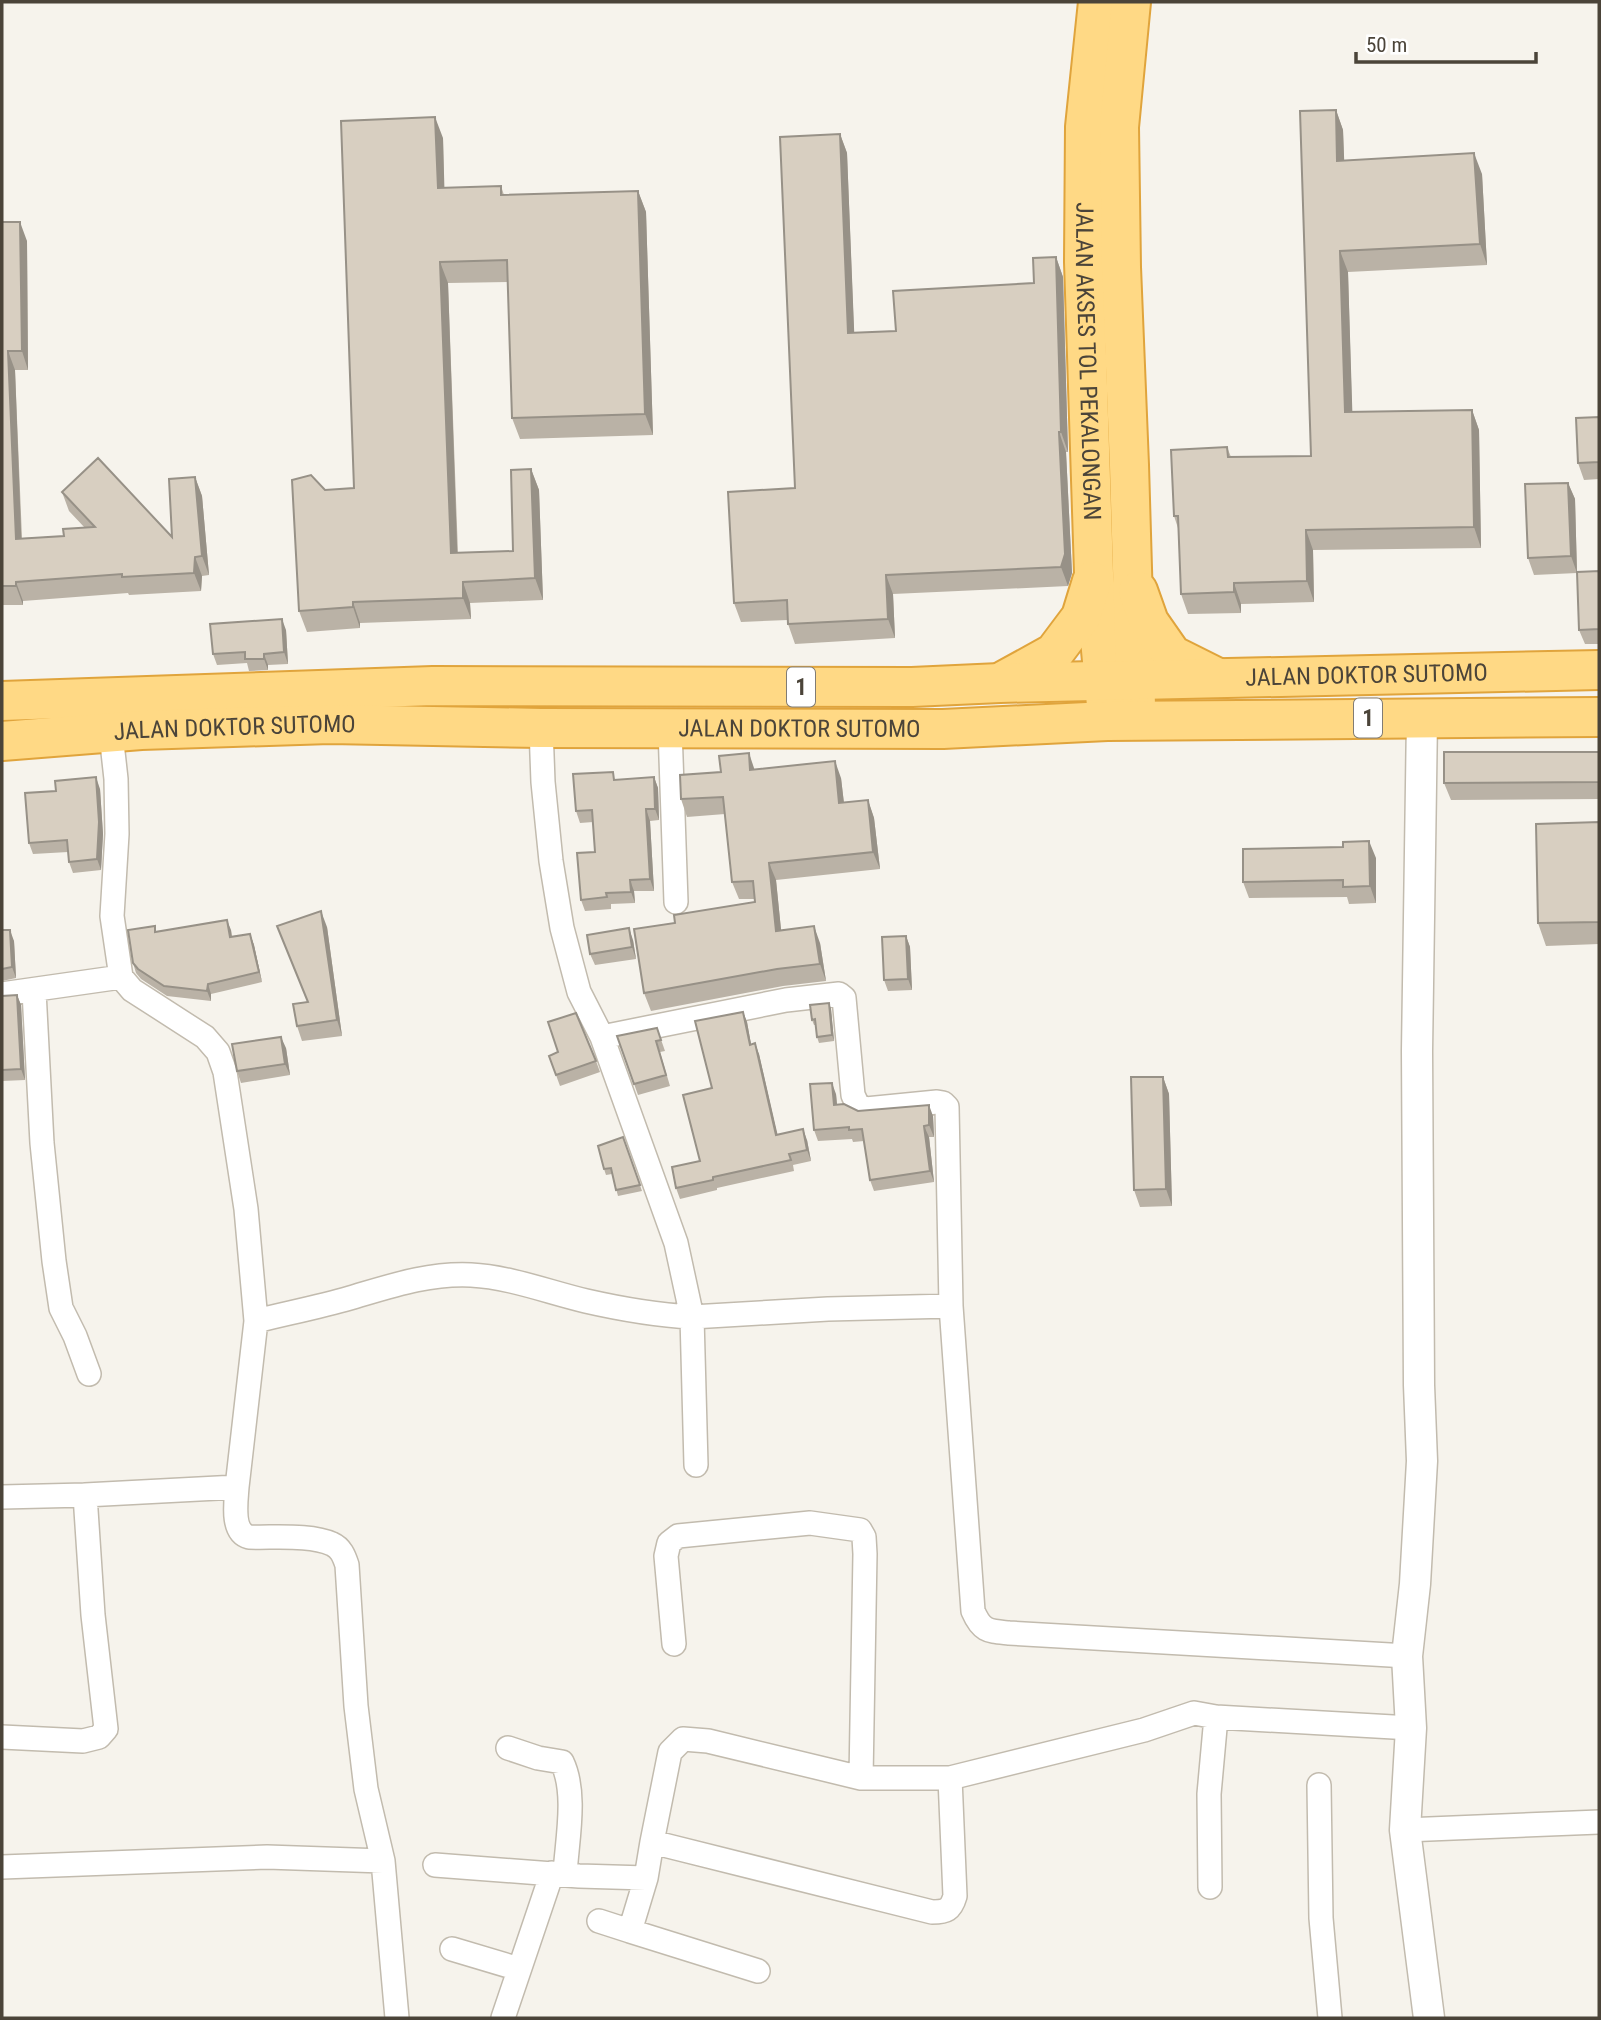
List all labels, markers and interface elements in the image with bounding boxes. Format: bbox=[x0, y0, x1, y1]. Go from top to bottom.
scale bar bbox=[1356, 21, 1536, 65]
text: 50 m bbox=[1366, 33, 1407, 57]
street label: JALAN AKSES TOL PEKALONGAN bbox=[1070, 202, 1106, 521]
street label: JALAN DOKTOR SUTOMO bbox=[1245, 658, 1488, 692]
road number: 1 bbox=[787, 667, 815, 706]
road number: 1 bbox=[1354, 698, 1382, 738]
street label: JALAN DOKTOR SUTOMO bbox=[112, 710, 356, 746]
street label: JALAN DOKTOR SUTOMO bbox=[678, 714, 921, 743]

